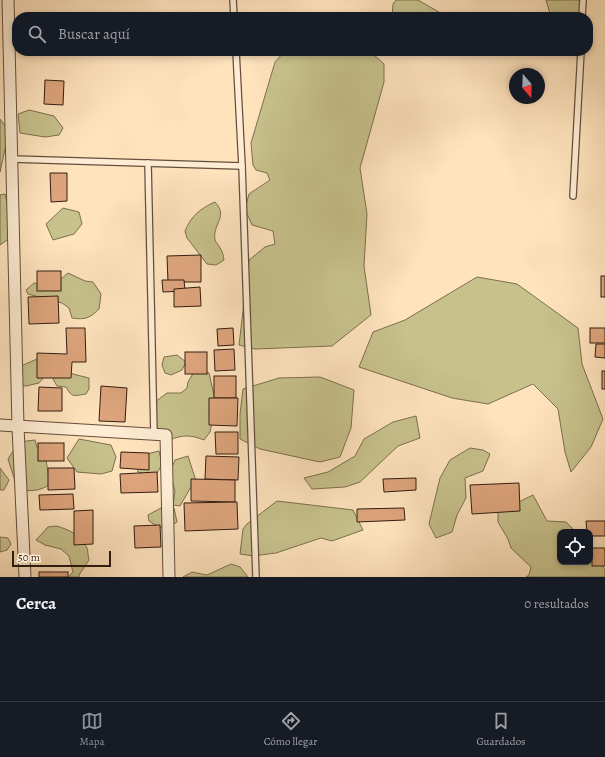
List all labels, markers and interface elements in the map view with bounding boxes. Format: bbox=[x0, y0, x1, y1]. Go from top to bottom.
search box bbox=[12, 12, 593, 56]
icon: search bbox=[26, 23, 48, 45]
text: Buscar aquí bbox=[58, 24, 130, 44]
north arrow bbox=[509, 68, 545, 104]
map controls bbox=[557, 529, 593, 565]
button: locate bbox=[557, 529, 593, 565]
scale bar bbox=[12, 549, 111, 568]
text: 50 m bbox=[18, 550, 40, 565]
text: Cerca bbox=[16, 592, 56, 615]
text: 0 resultados bbox=[524, 595, 589, 612]
tab: Mapa bbox=[79, 710, 105, 749]
tab: Cómo llegar bbox=[264, 710, 318, 749]
tab: Guardados bbox=[476, 710, 526, 749]

